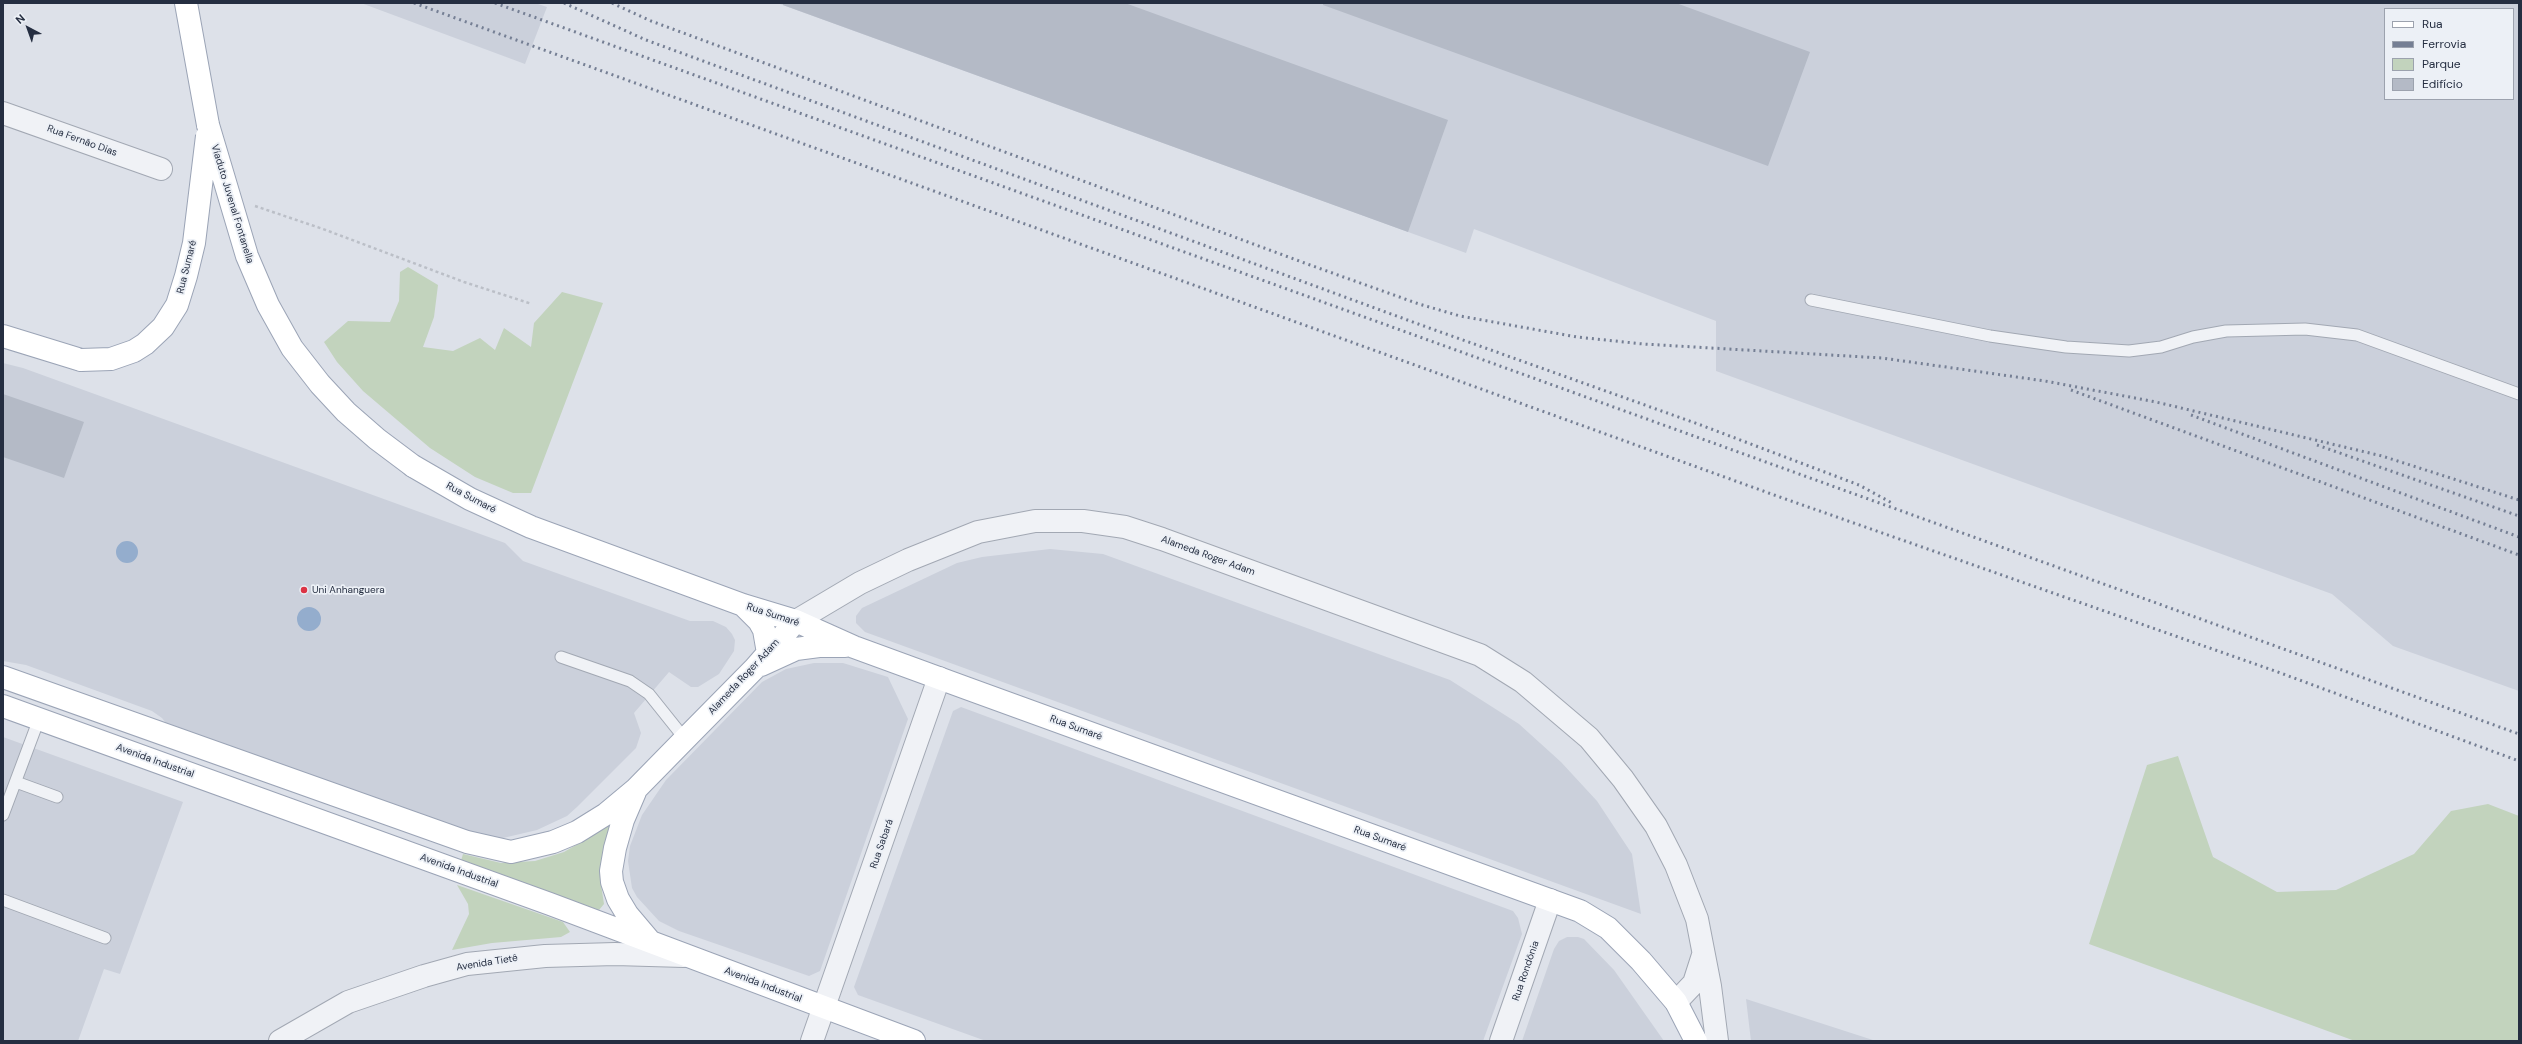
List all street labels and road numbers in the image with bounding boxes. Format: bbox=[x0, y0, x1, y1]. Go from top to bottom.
street label: Rua Fernão Dias bbox=[45, 123, 119, 159]
street label: Viaduto Juvenal Fontanella bbox=[208, 143, 256, 265]
street label: Rua Sumaré bbox=[175, 239, 199, 295]
street label: Rua Sumaré bbox=[444, 480, 498, 516]
street label: Alameda Roger Adam bbox=[1159, 533, 1257, 579]
street label: Rua Sumaré bbox=[745, 601, 801, 629]
street label: Alameda Roger Adam bbox=[706, 637, 782, 717]
street label: Rua Sumaré bbox=[1048, 713, 1104, 743]
street label: Avenida Industrial bbox=[114, 741, 196, 781]
street label: Rua Sabará bbox=[868, 818, 896, 870]
street label: Rua Sumaré bbox=[1352, 824, 1408, 854]
street label: Avenida Industrial bbox=[418, 851, 500, 891]
street label: Rua Rondônia bbox=[1510, 939, 1542, 1003]
street label: Avenida Tietê bbox=[455, 952, 519, 974]
street label: Avenida Industrial bbox=[723, 965, 803, 1005]

